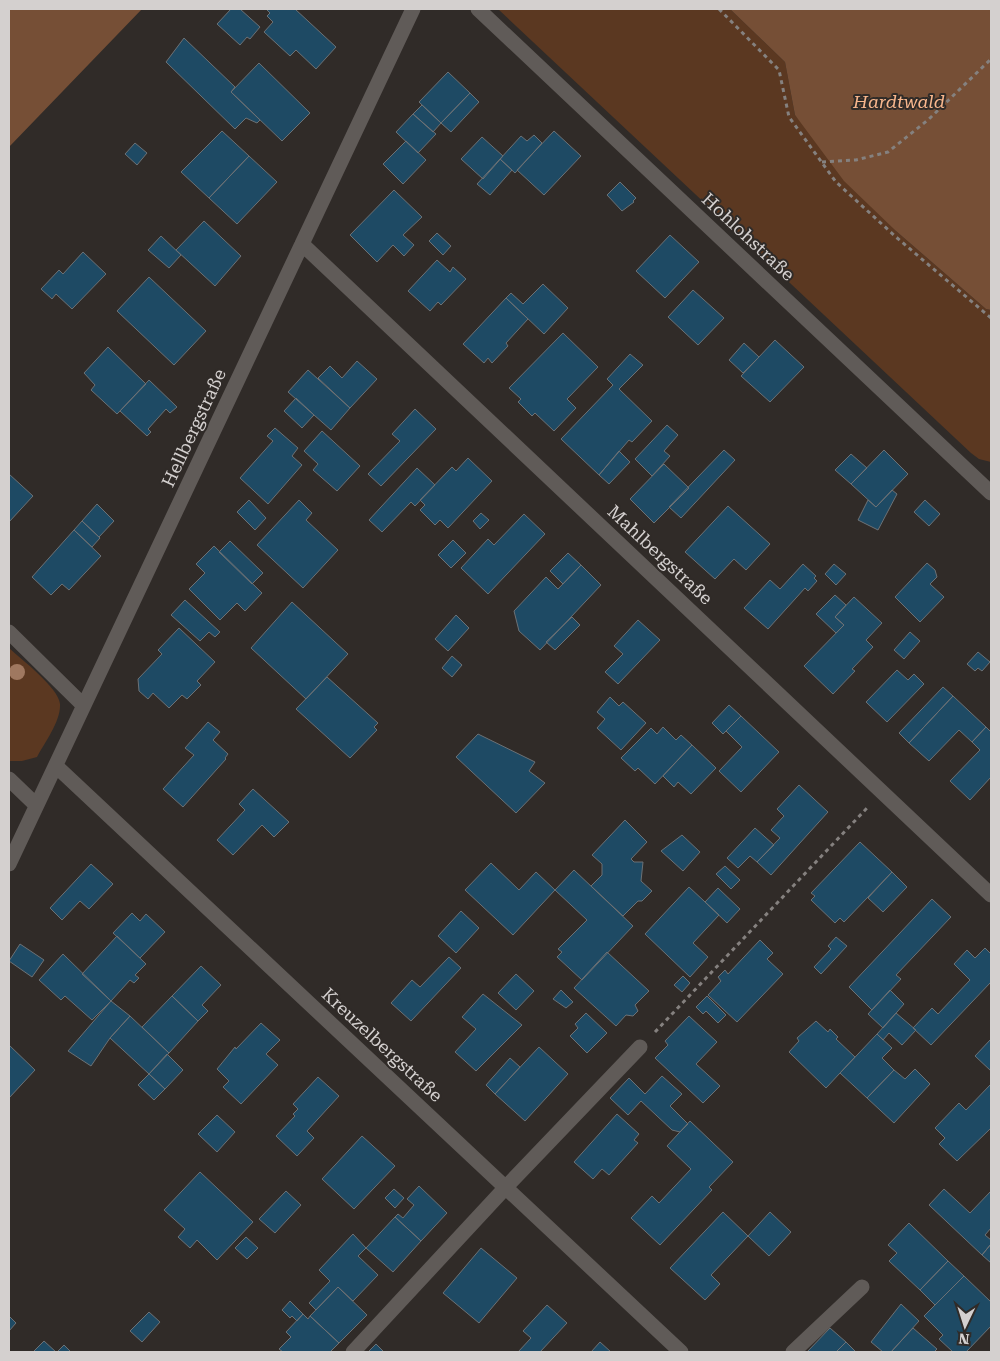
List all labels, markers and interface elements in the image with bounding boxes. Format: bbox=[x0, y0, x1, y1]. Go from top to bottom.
park label: Hardtwald bbox=[852, 91, 945, 112]
street label: Hohlohstraße bbox=[698, 188, 799, 285]
street label: Hellbergstraße bbox=[157, 365, 230, 490]
street label: Mahlbergstraße bbox=[604, 501, 717, 609]
street label: Kreuzelbergstraße bbox=[318, 983, 447, 1106]
north arrow bbox=[940, 1301, 990, 1351]
text: N bbox=[958, 1331, 970, 1347]

